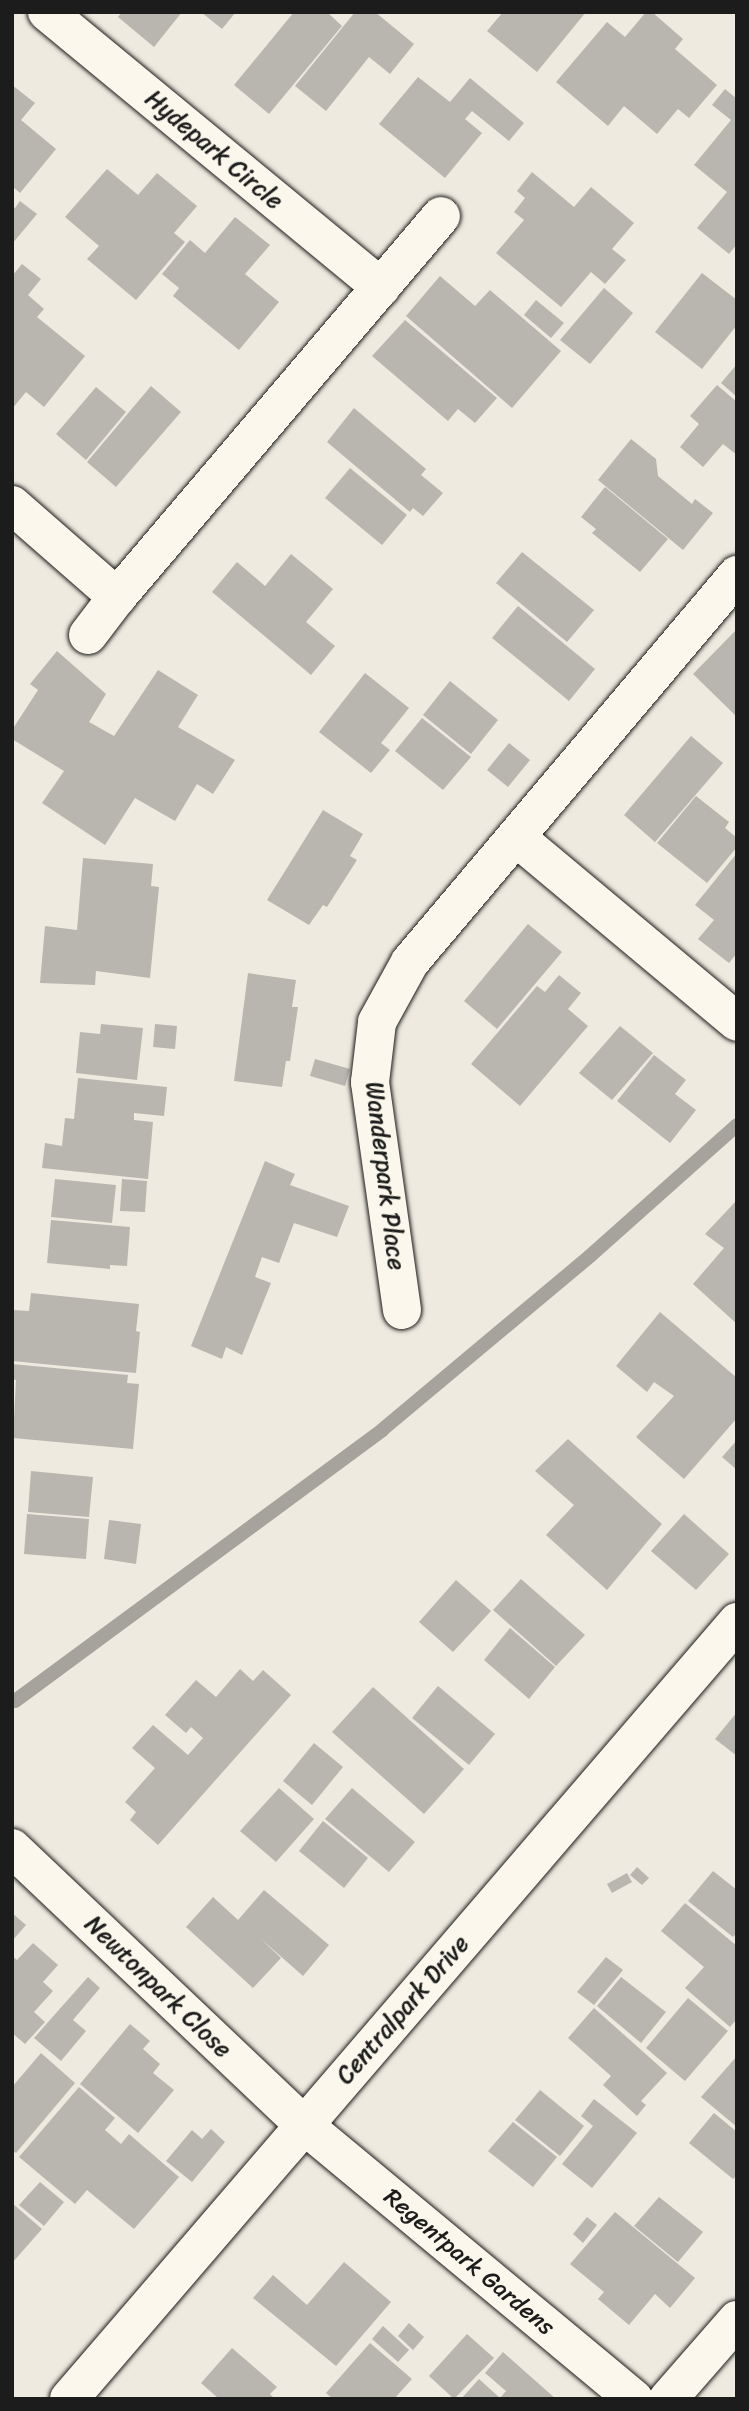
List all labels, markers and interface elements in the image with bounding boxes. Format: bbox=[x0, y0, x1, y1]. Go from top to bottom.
street label: Hydepark Circle bbox=[139, 84, 289, 216]
street label: Wanderpark Place bbox=[359, 1080, 411, 1272]
street label: Newtonpark Close bbox=[79, 1910, 237, 2064]
street label: Centralpark Drive bbox=[331, 1930, 475, 2090]
street label: Regentpark Gardens bbox=[378, 2182, 560, 2342]

